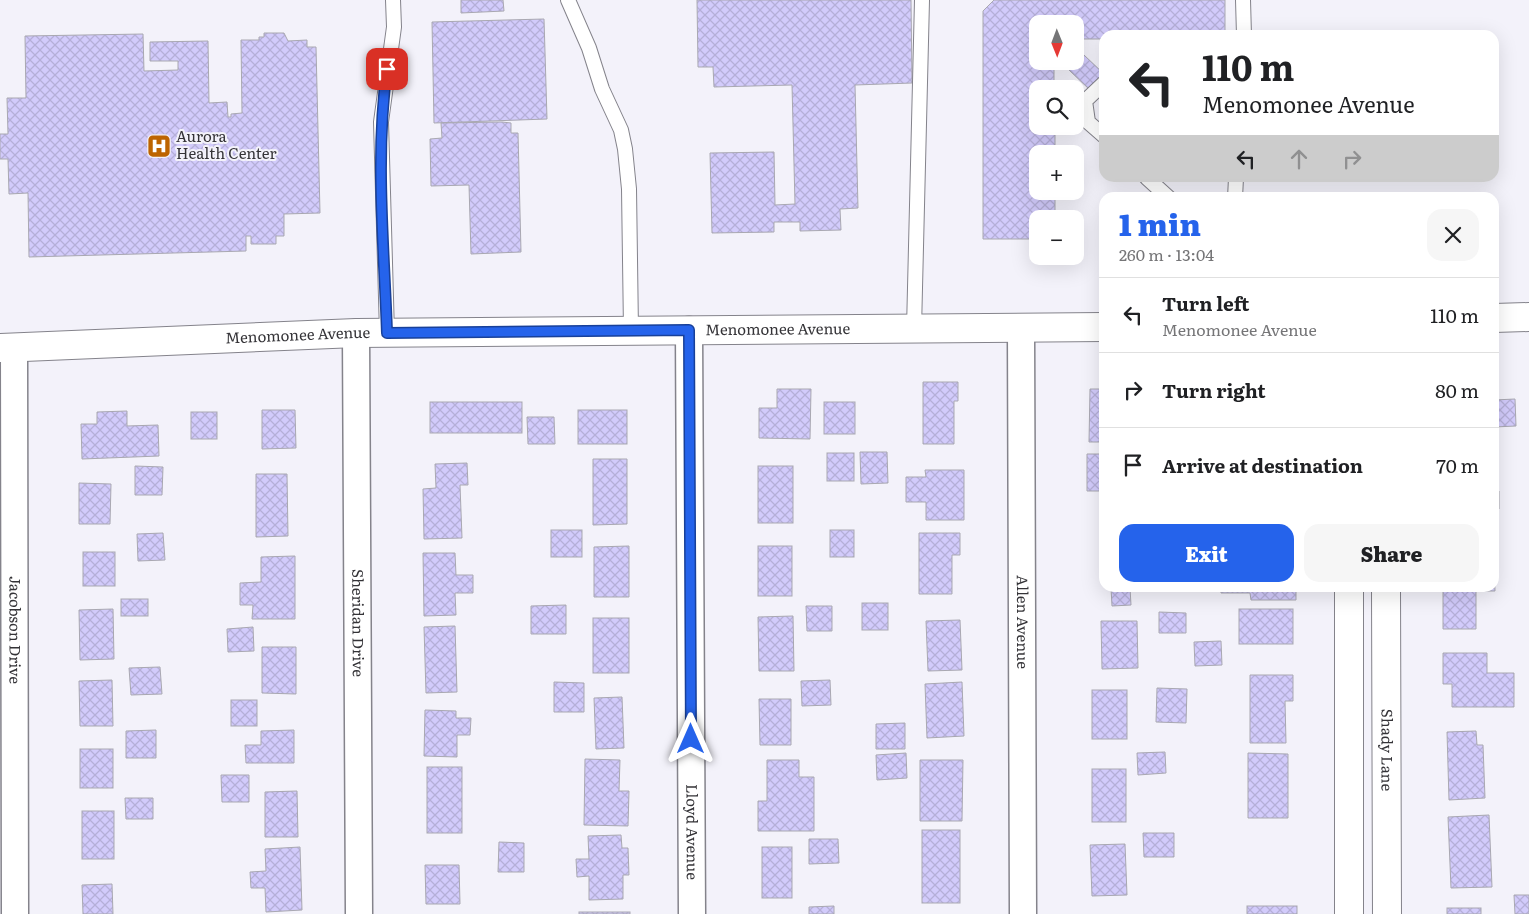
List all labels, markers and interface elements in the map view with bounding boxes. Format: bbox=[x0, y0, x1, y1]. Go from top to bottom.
north arrow bbox=[1029, 15, 1084, 70]
map controls bbox=[1029, 15, 1084, 265]
text: 110 m bbox=[1202, 40, 1294, 92]
pin bbox=[366, 48, 408, 90]
icon: left bbox=[1119, 50, 1184, 115]
icon: arrive bbox=[373, 55, 401, 83]
button: search bbox=[1029, 80, 1084, 135]
text: Menomonee Avenue bbox=[1202, 87, 1415, 120]
place label: Aurora Health Center bbox=[176, 124, 277, 164]
hospital icon: Aurora Health Center bbox=[146, 133, 172, 159]
button: + bbox=[1029, 145, 1084, 200]
icon: left bbox=[1232, 145, 1260, 173]
icon: ahead bbox=[1285, 145, 1313, 173]
icon: right bbox=[1338, 145, 1366, 173]
text: 1 min bbox=[1119, 201, 1201, 245]
button: close bbox=[1427, 209, 1479, 261]
button: − bbox=[1029, 210, 1084, 265]
text: 260 m · 13:04 bbox=[1119, 242, 1214, 266]
text: Turn left bbox=[1162, 289, 1249, 317]
icon: left bbox=[1119, 301, 1147, 329]
text: 110 m bbox=[1430, 301, 1479, 329]
street label: Menomonee Avenue bbox=[705, 316, 851, 340]
text: Menomonee Avenue bbox=[1162, 317, 1317, 341]
street label: Menomonee Avenue bbox=[225, 320, 371, 349]
icon: right bbox=[1119, 376, 1147, 404]
text: Turn right bbox=[1162, 376, 1266, 404]
text: 80 m bbox=[1435, 376, 1479, 404]
icon: arrive bbox=[1119, 451, 1147, 479]
text: Arrive at destination bbox=[1162, 451, 1363, 479]
text: 70 m bbox=[1436, 451, 1479, 479]
button: Exit bbox=[1119, 524, 1294, 582]
button: Share bbox=[1304, 524, 1479, 582]
street label: Sheridan Drive bbox=[347, 569, 371, 677]
street label: Allen Avenue bbox=[1012, 575, 1035, 669]
street label: Jacobson Drive bbox=[4, 576, 28, 684]
street label: Shady Lane bbox=[1376, 709, 1400, 791]
position arrow bbox=[664, 712, 716, 764]
street label: Lloyd Avenue bbox=[681, 784, 705, 880]

